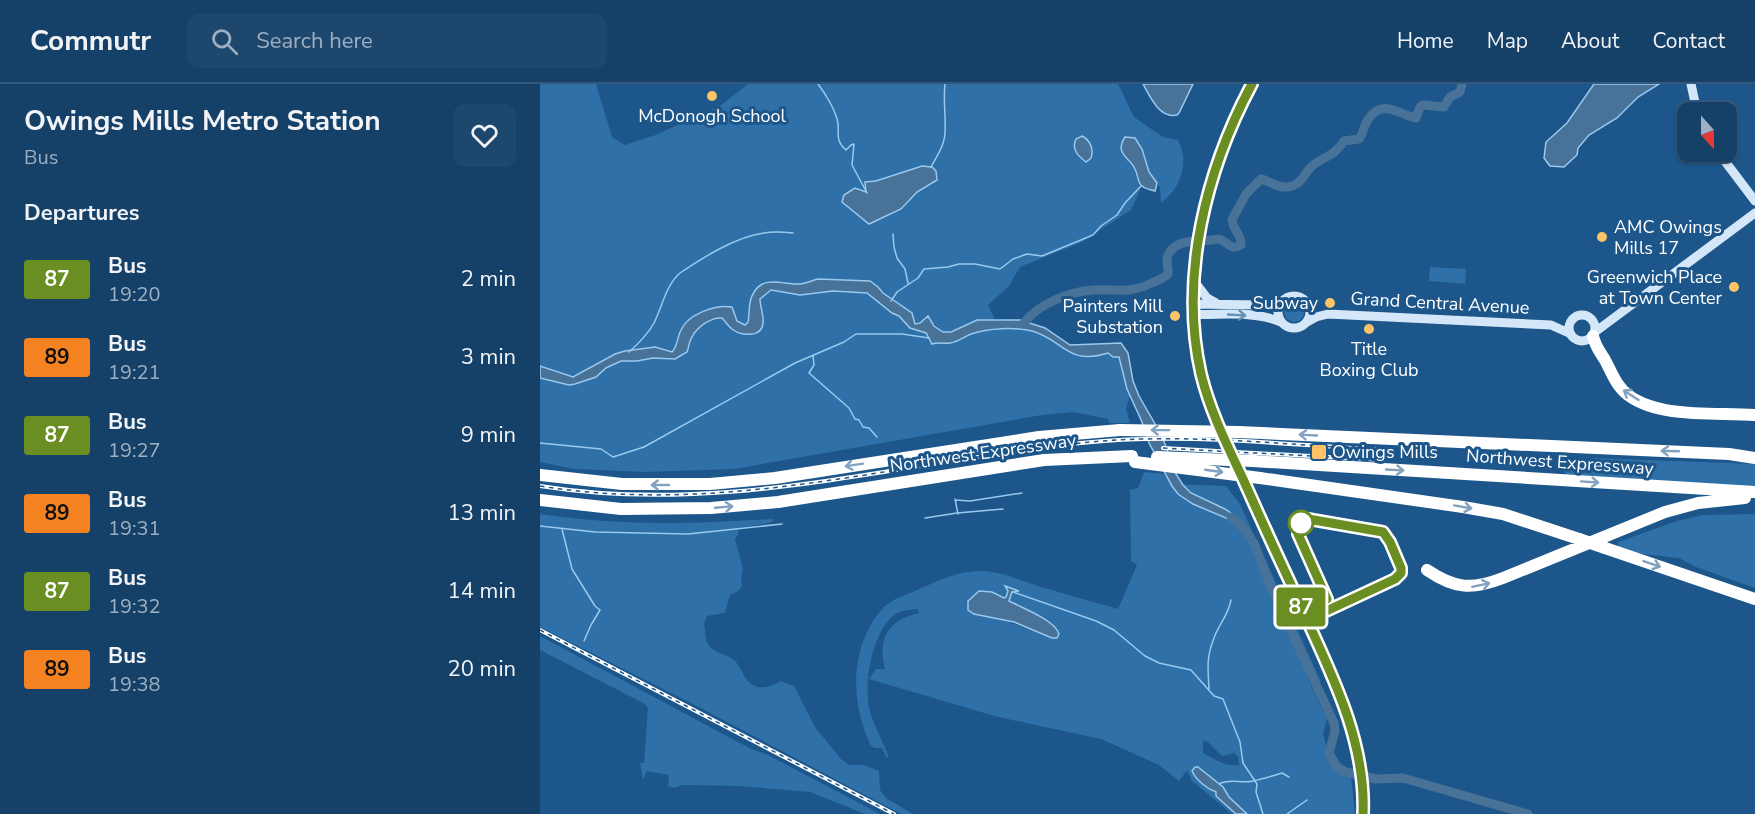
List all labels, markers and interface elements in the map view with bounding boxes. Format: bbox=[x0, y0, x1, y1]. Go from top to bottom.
search box bbox=[187, 14, 607, 68]
text: Commutr bbox=[30, 22, 151, 60]
icon: search bbox=[208, 25, 241, 58]
text: Search here bbox=[256, 26, 373, 56]
text: Home bbox=[1397, 27, 1454, 55]
text: Map bbox=[1487, 27, 1528, 55]
text: About bbox=[1561, 27, 1619, 55]
text: Contact bbox=[1652, 27, 1725, 55]
marker: McDonogh School bbox=[705, 89, 719, 103]
text: Owings Mills Metro Station bbox=[24, 102, 381, 140]
north arrow bbox=[1677, 102, 1737, 162]
map controls bbox=[1677, 102, 1737, 162]
button: heart bbox=[453, 104, 516, 167]
place label: McDonogh School bbox=[638, 104, 787, 128]
text: Bus bbox=[24, 144, 58, 171]
text: Departures bbox=[24, 198, 139, 228]
place label: AMC Owings Mills 17 bbox=[1614, 215, 1722, 260]
marker: AMC Owings Mills 17 bbox=[1595, 230, 1609, 244]
text: Bus bbox=[108, 251, 147, 281]
text: 2 min bbox=[461, 264, 516, 294]
text: 87 bbox=[44, 265, 70, 293]
place label: Greenwich Place at Town Center bbox=[1587, 265, 1723, 310]
marker: Greenwich Place at Town Center bbox=[1727, 280, 1741, 294]
text: 19:20 bbox=[108, 281, 161, 308]
street label: Grand Central Avenue bbox=[1350, 286, 1530, 320]
place label: Subway bbox=[1253, 291, 1319, 315]
place label: Painters Mill Substation bbox=[1062, 294, 1164, 339]
marker: Subway bbox=[1323, 296, 1337, 310]
marker: Painters Mill Substation bbox=[1168, 309, 1182, 323]
one-way arrow bbox=[1227, 310, 1247, 321]
marker: Title Boxing Club bbox=[1362, 322, 1376, 336]
text: Bus bbox=[108, 329, 147, 359]
place label: Title Boxing Club bbox=[1319, 337, 1419, 382]
text: 3 min bbox=[461, 342, 516, 372]
text: 89 bbox=[44, 343, 70, 371]
text: 19:21 bbox=[108, 359, 161, 386]
one-way arrow bbox=[1623, 389, 1640, 402]
text: Bus bbox=[108, 407, 147, 437]
text: 9 min bbox=[461, 420, 516, 450]
text: 87 bbox=[44, 421, 70, 449]
one-way arrow bbox=[1150, 424, 1170, 436]
street label: Northwest Expressway bbox=[888, 428, 1078, 478]
one-way arrow bbox=[1298, 430, 1318, 441]
text: 19:27 bbox=[108, 437, 161, 464]
place label: Owings Mills bbox=[1332, 440, 1438, 464]
marker: Owings Mills bbox=[1310, 443, 1328, 461]
street label: Northwest Expressway bbox=[1465, 443, 1655, 481]
one-way arrow bbox=[1661, 446, 1681, 457]
one-way arrow bbox=[844, 460, 864, 471]
one-way arrow bbox=[1384, 465, 1404, 476]
one-way arrow bbox=[1203, 466, 1223, 477]
one-way arrow bbox=[1579, 477, 1599, 488]
one-way arrow bbox=[650, 479, 670, 491]
text: Bus bbox=[108, 485, 147, 515]
text: 13 min bbox=[448, 498, 516, 528]
text: 89 bbox=[44, 499, 70, 527]
one-way arrow bbox=[713, 501, 733, 512]
one-way arrow bbox=[1453, 502, 1473, 513]
unlabelled marker bbox=[1288, 510, 1314, 536]
text: 19:31 bbox=[108, 515, 161, 542]
one-way arrow bbox=[1642, 559, 1661, 570]
text: Bus bbox=[108, 563, 147, 593]
text: 14 min bbox=[448, 576, 516, 606]
text: 87 bbox=[44, 577, 70, 605]
one-way arrow bbox=[1471, 579, 1490, 590]
line badge: 87 bbox=[1274, 588, 1328, 626]
text: 19:32 bbox=[108, 593, 161, 620]
text: 87 bbox=[1288, 593, 1314, 621]
text: Bus bbox=[108, 641, 147, 671]
text: 20 min bbox=[448, 654, 516, 684]
text: 89 bbox=[44, 655, 70, 683]
text: 19:38 bbox=[108, 671, 161, 698]

